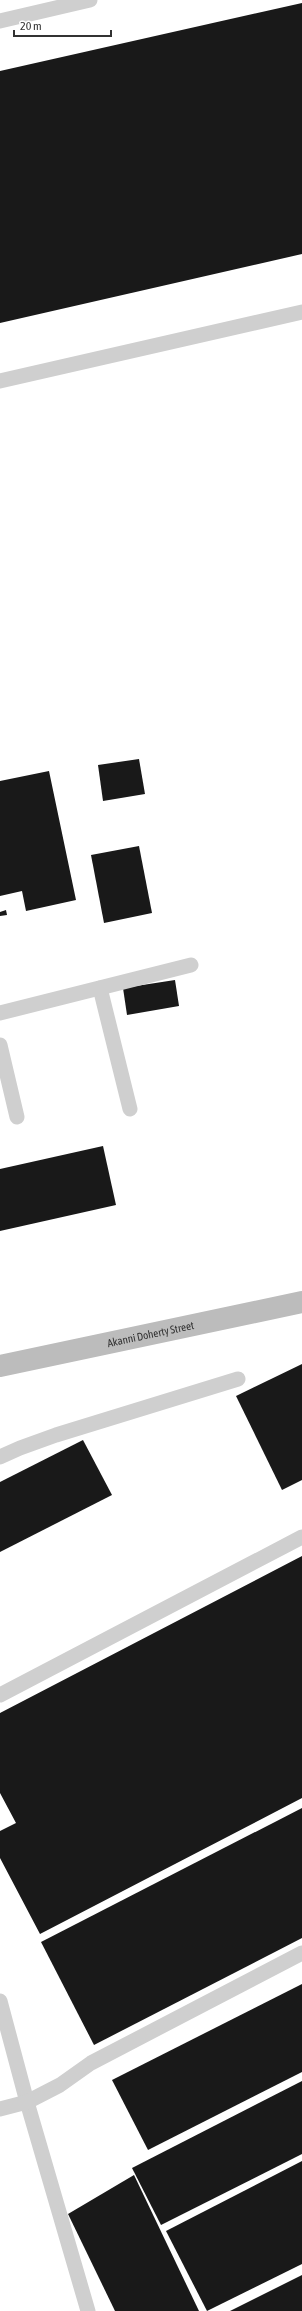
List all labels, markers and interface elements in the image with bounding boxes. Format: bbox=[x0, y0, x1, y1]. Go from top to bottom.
scale bar bbox=[14, 12, 111, 38]
text: 20 m bbox=[20, 19, 42, 33]
street label: Akanni Doherty Street bbox=[106, 1319, 195, 1349]

